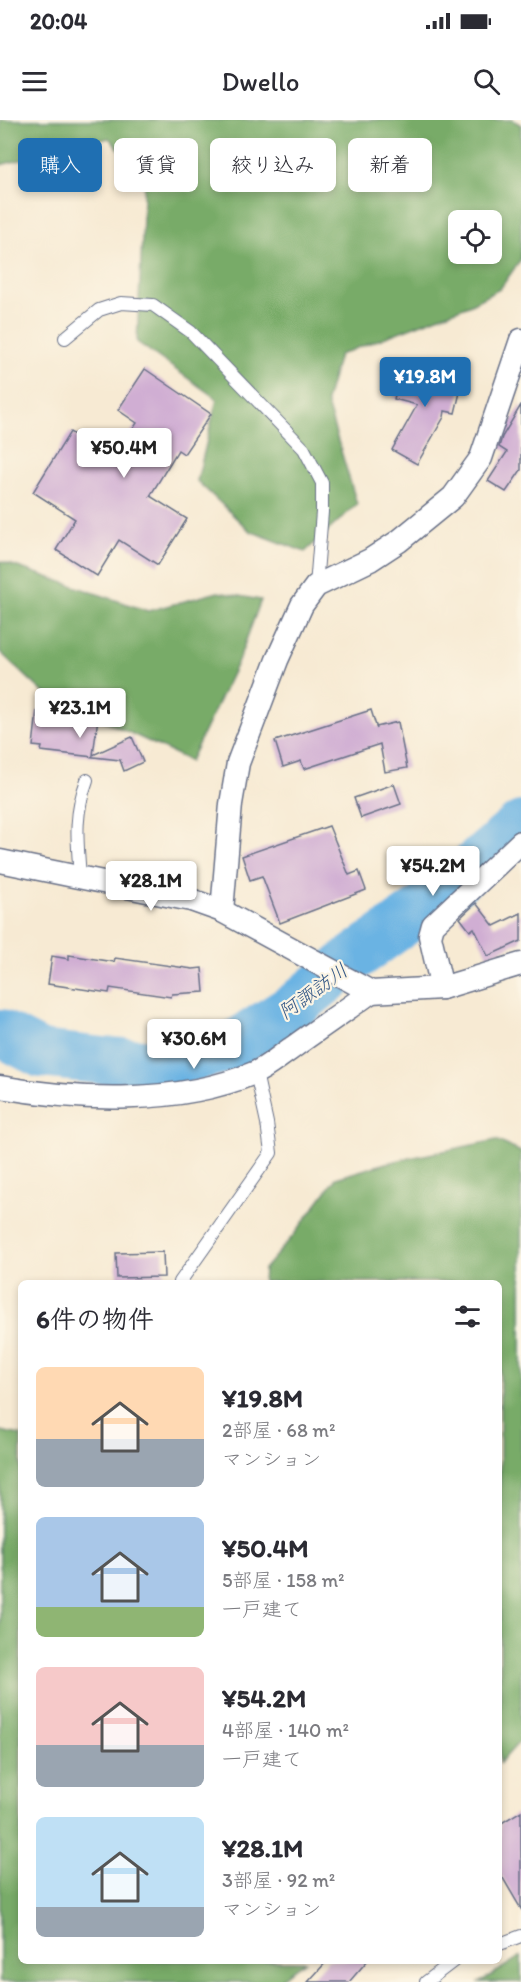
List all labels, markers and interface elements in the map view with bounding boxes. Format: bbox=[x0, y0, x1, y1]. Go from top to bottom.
text: 20:04 bbox=[30, 8, 87, 35]
icon: menu bbox=[18, 65, 51, 98]
text: Dwello bbox=[221, 65, 300, 98]
icon: search bbox=[470, 65, 503, 98]
chip: 購入 bbox=[18, 138, 102, 192]
chip: 賃貸 bbox=[114, 138, 198, 192]
chip: 絞り込み bbox=[210, 138, 336, 192]
chip: 新着 bbox=[348, 138, 432, 192]
map controls bbox=[448, 210, 502, 264]
button: locate bbox=[448, 210, 502, 264]
pin: ¥19.8M bbox=[376, 357, 474, 408]
text: ¥19.8M bbox=[394, 364, 456, 388]
pin: ¥50.4M bbox=[75, 428, 173, 479]
text: ¥50.4M bbox=[91, 435, 157, 459]
pin: ¥23.1M bbox=[31, 688, 129, 739]
text: ¥23.1M bbox=[49, 695, 111, 719]
pin: ¥54.2M bbox=[384, 846, 482, 897]
text: ¥54.2M bbox=[401, 853, 465, 877]
pin: ¥28.1M bbox=[102, 861, 200, 912]
text: ¥28.1M bbox=[120, 868, 182, 892]
water label: 阿諏訪川 bbox=[274, 958, 352, 1024]
pin: ¥30.6M bbox=[145, 1019, 243, 1070]
text: ¥30.6M bbox=[161, 1026, 227, 1050]
icon: filters bbox=[451, 1300, 484, 1333]
text: 6件の物件 bbox=[36, 1303, 154, 1335]
text: ¥19.8M bbox=[222, 1382, 303, 1414]
icon: home bbox=[84, 1391, 156, 1463]
text: 2部屋 · 68 m² bbox=[222, 1418, 335, 1442]
text: マンション bbox=[222, 1447, 321, 1471]
text: ¥50.4M bbox=[222, 1532, 309, 1564]
icon: home bbox=[84, 1541, 156, 1613]
text: 5部屋 · 158 m² bbox=[222, 1568, 345, 1592]
text: 一戸建て bbox=[222, 1597, 302, 1621]
text: ¥54.2M bbox=[222, 1682, 306, 1714]
icon: home bbox=[84, 1691, 156, 1763]
text: 4部屋 · 140 m² bbox=[222, 1718, 349, 1742]
text: 一戸建て bbox=[222, 1747, 302, 1771]
text: ¥28.1M bbox=[222, 1832, 303, 1864]
icon: home bbox=[84, 1841, 156, 1913]
text: 3部屋 · 92 m² bbox=[222, 1868, 335, 1892]
text: マンション bbox=[222, 1897, 321, 1921]

